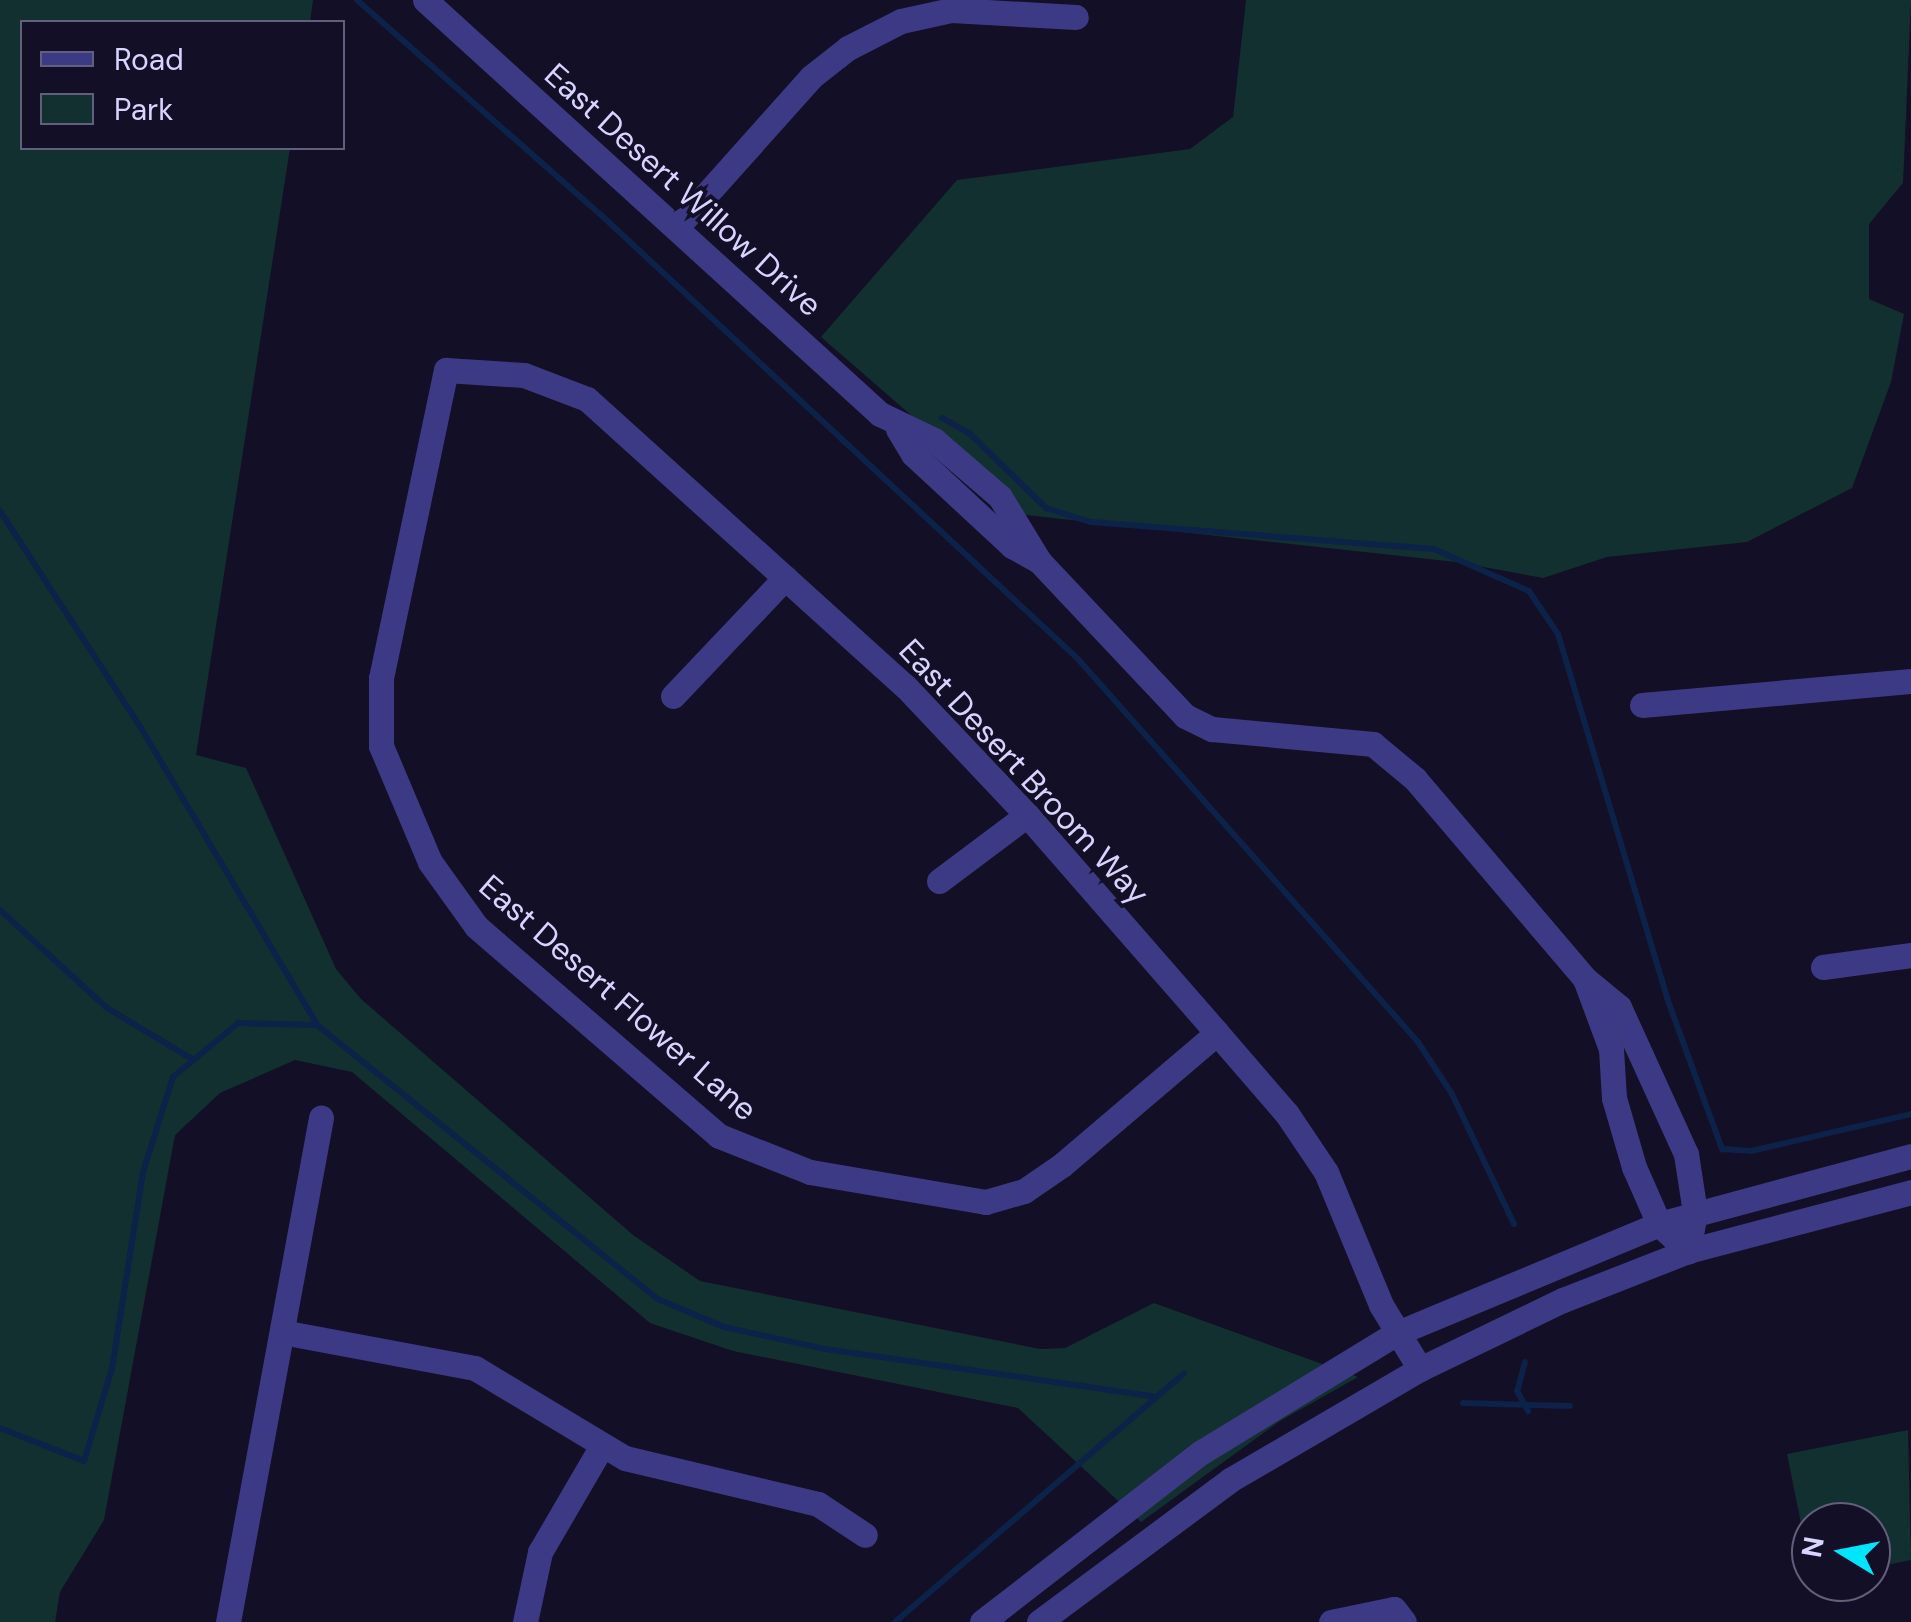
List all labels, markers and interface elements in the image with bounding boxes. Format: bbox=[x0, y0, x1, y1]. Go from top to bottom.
legend bbox=[20, 20, 345, 150]
text: Road bbox=[114, 40, 184, 79]
street label: East Desert Willow Drive bbox=[537, 56, 829, 324]
text: Park bbox=[114, 90, 173, 129]
street label: East Desert Broom Way bbox=[891, 631, 1157, 913]
street label: East Desert Flower Lane bbox=[471, 867, 765, 1129]
north arrow bbox=[1791, 1502, 1891, 1602]
text: N bbox=[1793, 1534, 1833, 1560]

